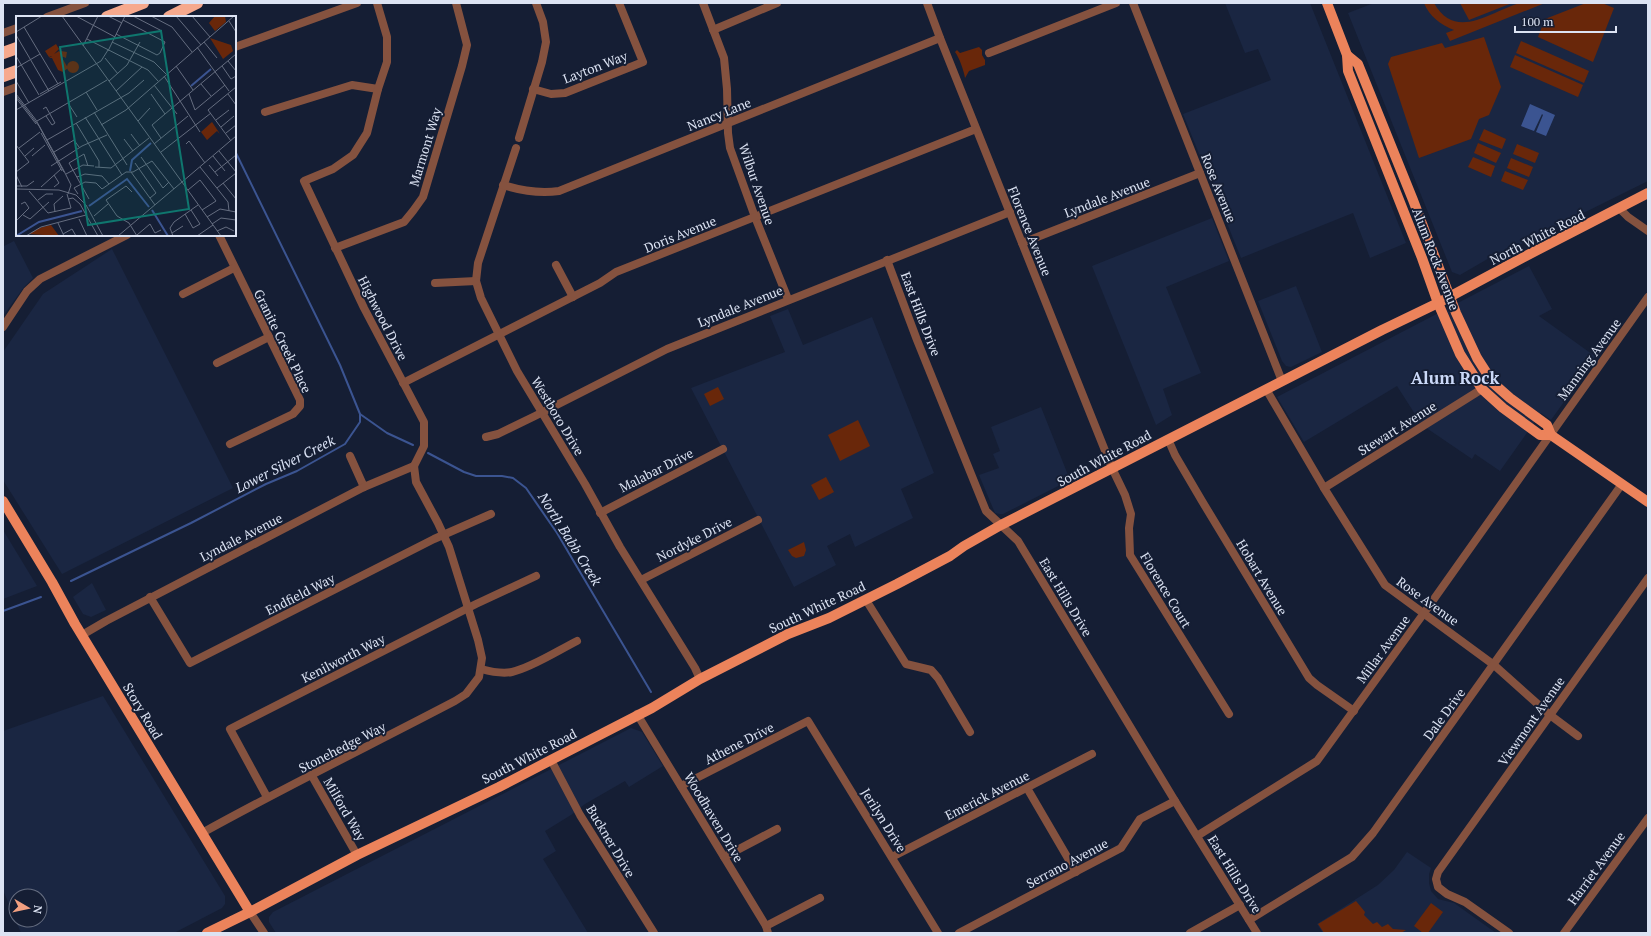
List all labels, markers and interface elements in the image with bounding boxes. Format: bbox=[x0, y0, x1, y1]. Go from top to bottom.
scale bar bbox=[1515, 8, 1616, 34]
text: 100 m bbox=[1521, 14, 1554, 29]
inset map bbox=[16, 16, 236, 236]
street label: Layton Way bbox=[560, 46, 630, 88]
street label: Nancy Lane bbox=[684, 93, 754, 135]
street label: Marmont Way bbox=[404, 105, 446, 189]
street label: Wilbur Avenue bbox=[735, 141, 779, 227]
street label: Rose Avenue bbox=[1197, 151, 1241, 225]
street label: Lyndale Avenue bbox=[1062, 172, 1152, 222]
street label: Florence Avenue bbox=[1004, 183, 1056, 279]
street label: Alum Rock Avenue bbox=[1408, 205, 1464, 313]
street label: North White Road bbox=[1486, 205, 1588, 269]
street label: Doris Avenue bbox=[641, 211, 719, 257]
street label: East Hills Drive bbox=[897, 269, 945, 359]
street label: Highwood Drive bbox=[354, 273, 412, 363]
street label: Lyndale Avenue bbox=[695, 281, 785, 331]
street label: Granite Creek Place bbox=[250, 286, 316, 396]
street label: Manning Avenue bbox=[1553, 314, 1625, 404]
district label: Alum Rock bbox=[1411, 366, 1499, 389]
street label: Westboro Drive bbox=[527, 373, 589, 459]
street label: Stewart Avenue bbox=[1354, 397, 1440, 459]
street label: South White Road bbox=[1054, 426, 1154, 490]
water label: Lower Silver Creek bbox=[231, 430, 338, 497]
street label: Malabar Drive bbox=[616, 444, 696, 496]
water label: North Babb Creek bbox=[534, 488, 607, 589]
street label: Lyndale Avenue bbox=[197, 508, 285, 566]
street label: Nordyke Drive bbox=[653, 512, 735, 566]
street label: Hobart Avenue bbox=[1232, 536, 1292, 618]
street label: Florence Court bbox=[1136, 549, 1196, 631]
street label: East Hills Drive bbox=[1035, 554, 1097, 640]
street label: Endfield Way bbox=[262, 569, 338, 619]
street label: Rose Avenue bbox=[1393, 572, 1463, 630]
street label: South White Road bbox=[766, 577, 868, 637]
street label: Millar Avenue bbox=[1352, 611, 1414, 687]
street label: Kenilworth Way bbox=[298, 629, 388, 687]
street label: Viewmont Avenue bbox=[1493, 673, 1569, 769]
street label: Story Road bbox=[119, 679, 167, 743]
street label: Dale Drive bbox=[1419, 684, 1469, 744]
street label: Stonehedge Way bbox=[295, 717, 389, 777]
street label: Athene Drive bbox=[701, 718, 777, 768]
street label: South White Road bbox=[478, 724, 580, 788]
street label: Emerick Avenue bbox=[942, 766, 1032, 824]
street label: Woodhaven Drive bbox=[680, 769, 748, 865]
street label: Milford Way bbox=[320, 774, 371, 844]
street label: Jerilyn Drive bbox=[857, 785, 911, 855]
street label: Buckner Drive bbox=[582, 801, 640, 881]
street label: Harriet Avenue bbox=[1563, 828, 1629, 908]
street label: East Hills Drive bbox=[1204, 832, 1266, 916]
street label: Serrano Avenue bbox=[1023, 834, 1111, 892]
north arrow bbox=[8, 888, 48, 928]
text: N bbox=[30, 904, 45, 915]

